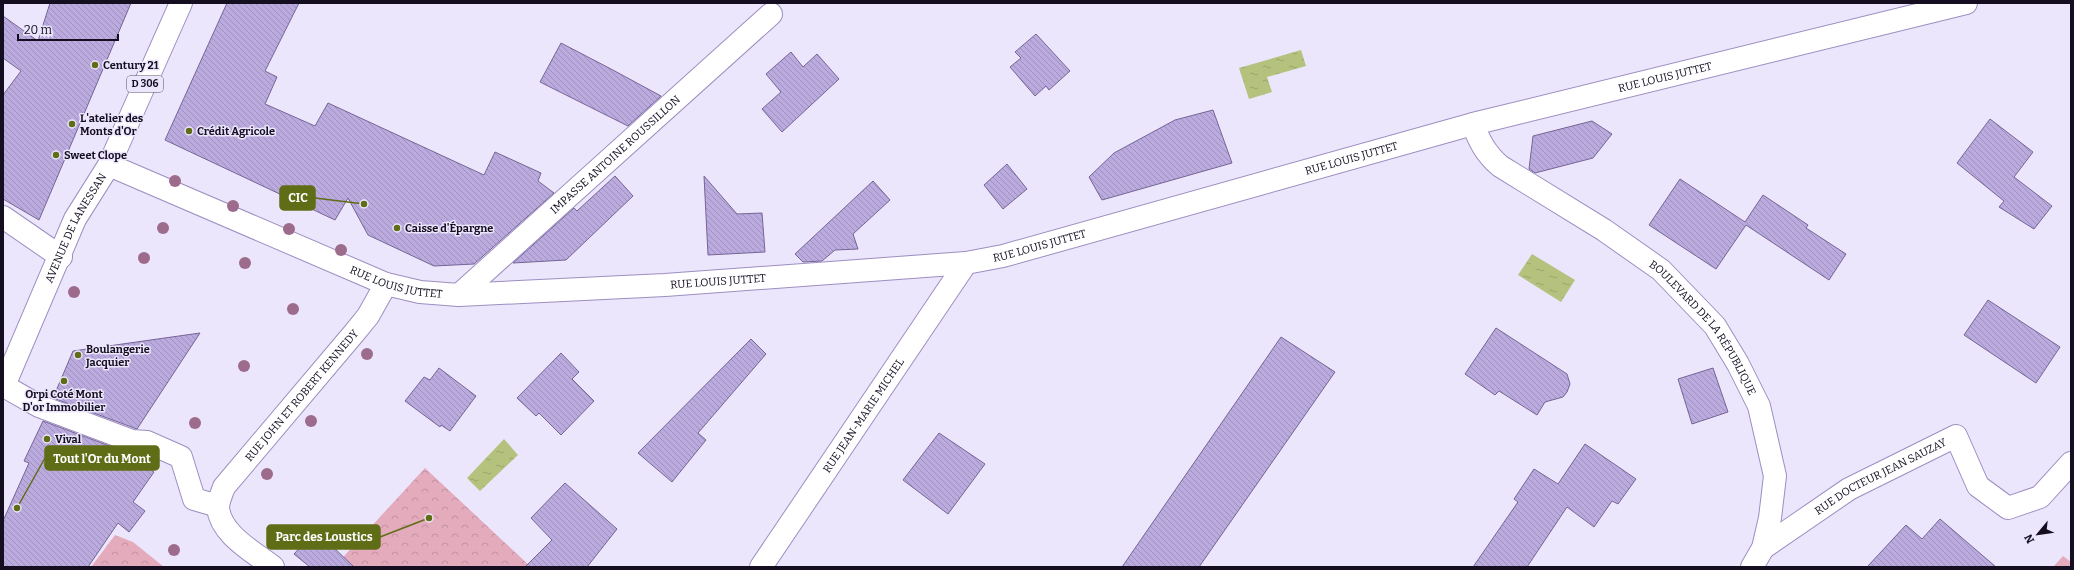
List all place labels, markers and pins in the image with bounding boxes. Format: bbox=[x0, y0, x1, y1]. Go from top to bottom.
place label: Century 21 bbox=[103, 59, 159, 72]
marker: Century 21 bbox=[90, 60, 100, 70]
place label: L'atelier des Monts d'Or bbox=[80, 112, 144, 138]
marker: L'atelier des Monts d'Or bbox=[67, 119, 77, 129]
place label: Crédit Agricole bbox=[197, 125, 275, 138]
marker: Crédit Agricole bbox=[184, 126, 194, 136]
place label: Sweet Clope bbox=[64, 149, 127, 162]
marker: Sweet Clope bbox=[51, 150, 61, 160]
callout: CIC bbox=[280, 186, 315, 210]
place label: Caisse d'Épargne bbox=[405, 221, 493, 235]
marker: Caisse d'Épargne bbox=[392, 223, 402, 233]
place label: Boulangerie Jacquier bbox=[85, 343, 150, 369]
marker: Boulangerie Jacquier bbox=[73, 350, 83, 360]
marker: Orpi Coté Mont D'or Immobilier bbox=[59, 376, 69, 386]
place label: Orpi Coté Mont D'or Immobilier bbox=[22, 388, 106, 414]
place label: Vival bbox=[55, 433, 82, 446]
marker: Vival bbox=[42, 434, 52, 444]
callout: Tout l'Or du Mont bbox=[45, 446, 159, 470]
callout: Parc des Loustics bbox=[267, 525, 380, 549]

